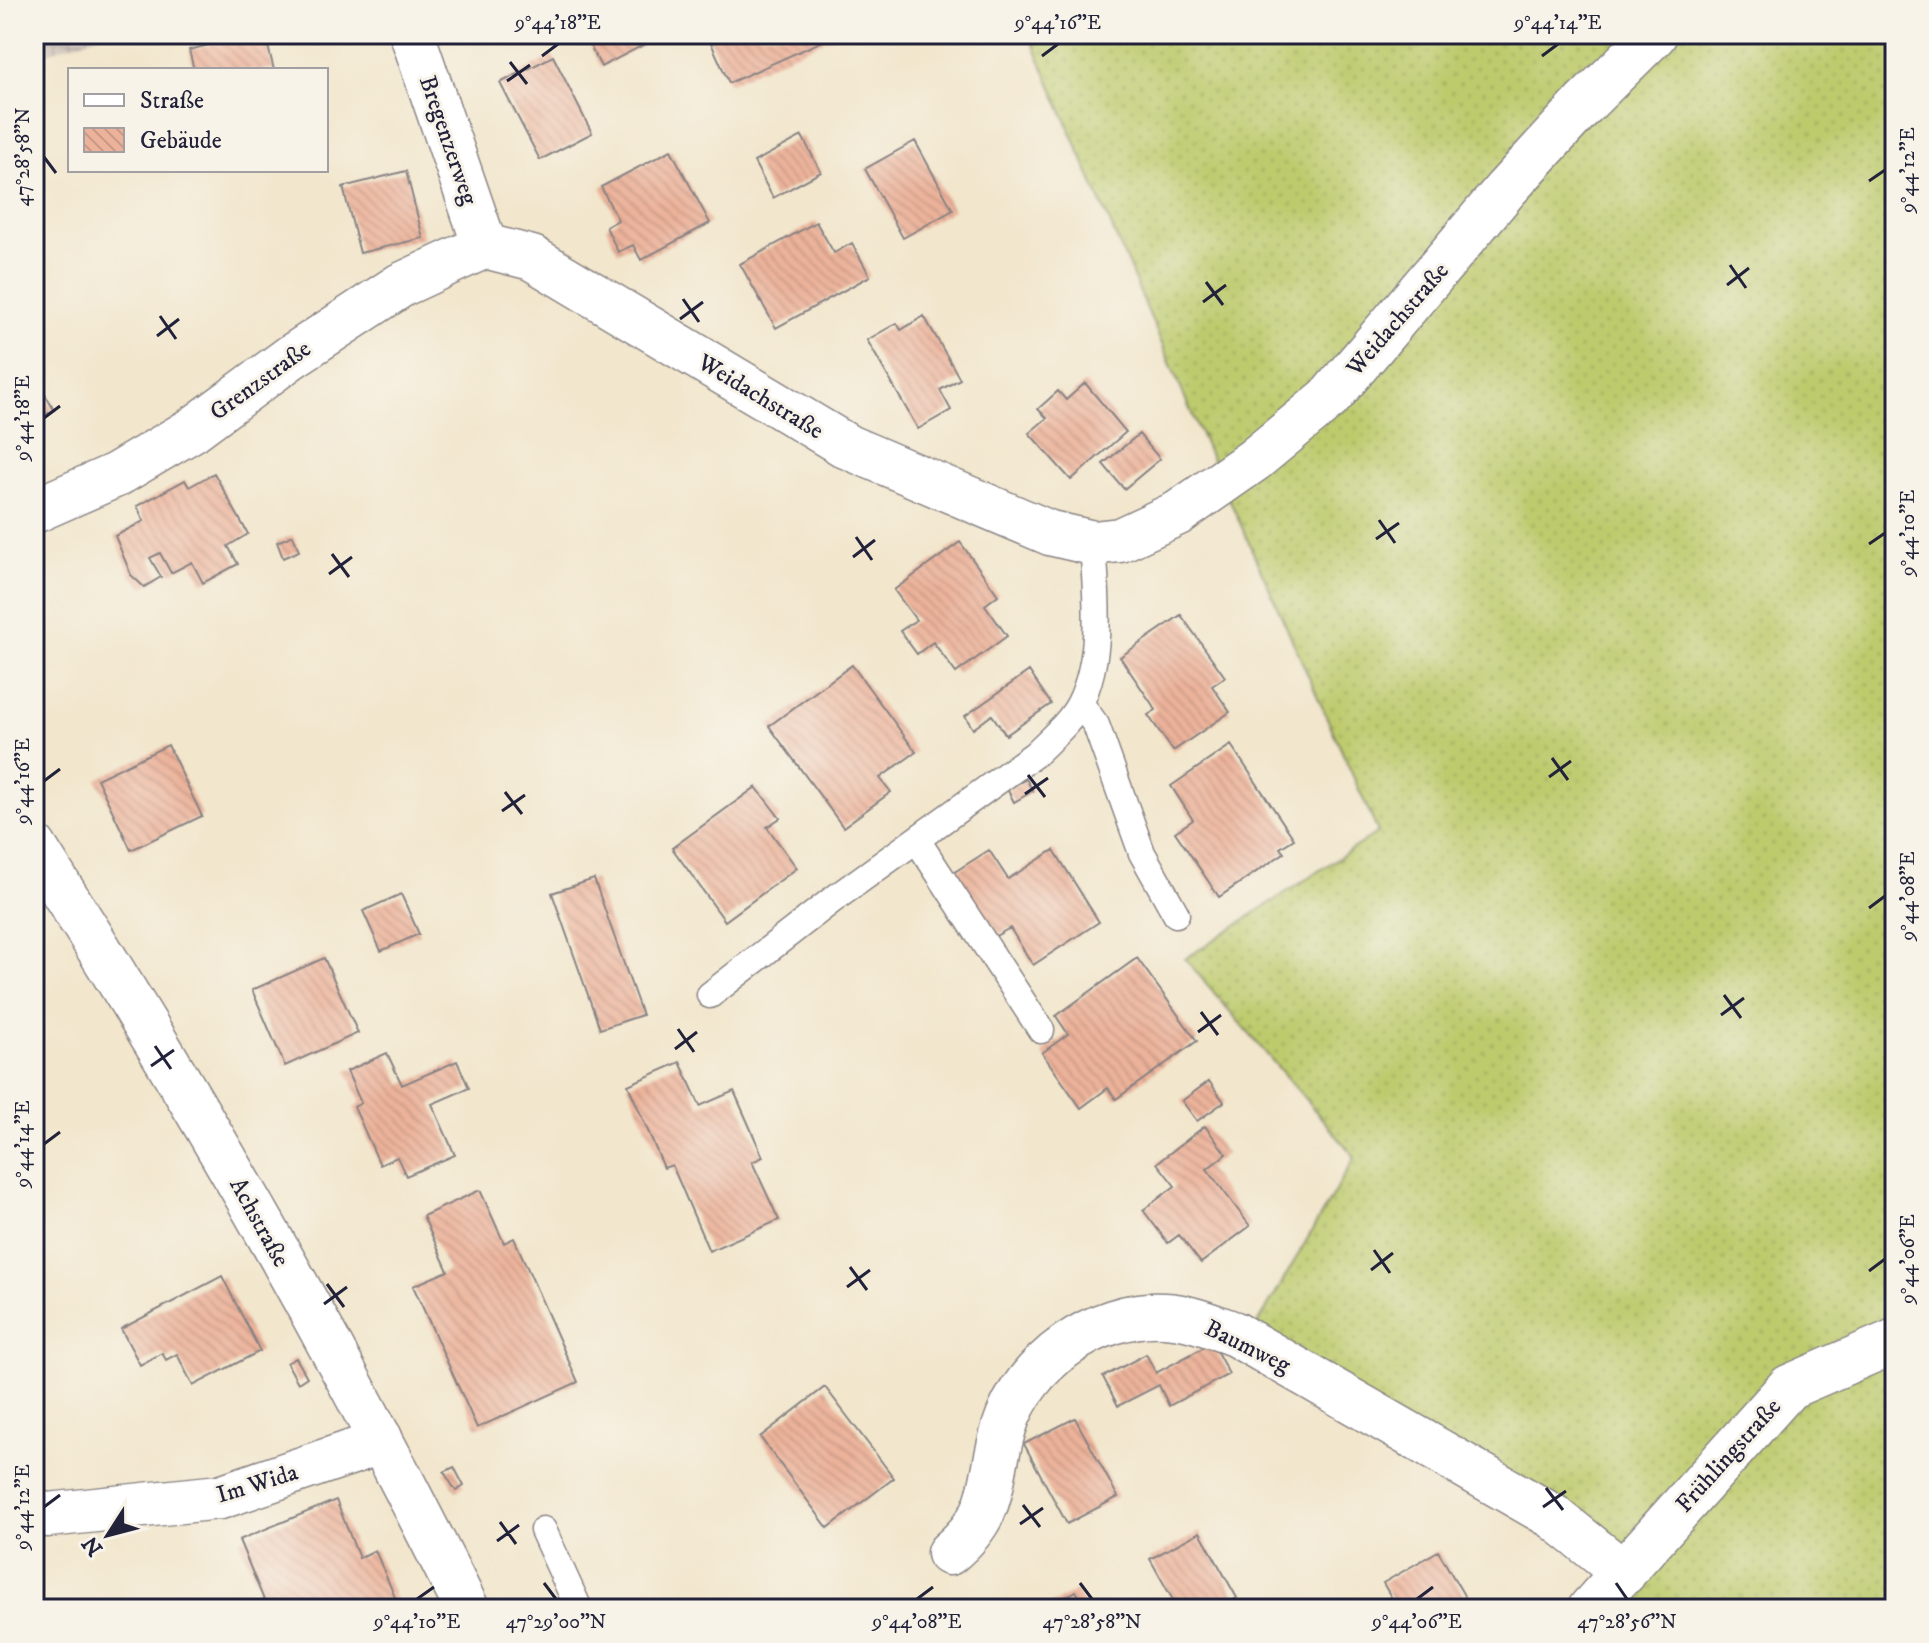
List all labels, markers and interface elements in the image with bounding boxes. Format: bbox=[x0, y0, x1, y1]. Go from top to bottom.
text: 9°44'18"E bbox=[514, 11, 601, 36]
text: 9°44'16"E bbox=[1014, 11, 1101, 36]
text: 9°44'14"E bbox=[1513, 11, 1602, 36]
legend bbox=[68, 68, 328, 172]
street label: Bregenzerweg bbox=[412, 72, 484, 209]
text: Straße bbox=[140, 86, 204, 116]
text: 47°28'58"N bbox=[11, 108, 36, 206]
text: Gebäude bbox=[140, 126, 222, 156]
text: 9°44'12"E bbox=[1896, 127, 1921, 214]
street label: Weidachstraße bbox=[1339, 256, 1455, 384]
street label: Grenzstraße bbox=[204, 334, 317, 428]
street label: Weidachstraße bbox=[691, 347, 829, 446]
text: 9°44'18"E bbox=[11, 375, 36, 462]
text: 9°44'10"E bbox=[1896, 490, 1921, 577]
text: 9°44'16"E bbox=[11, 738, 36, 825]
text: 9°44'08"E bbox=[1896, 851, 1921, 942]
text: 9°44'14"E bbox=[11, 1100, 36, 1189]
street label: Achstraße bbox=[222, 1173, 296, 1272]
text: 9°44'06"E bbox=[1896, 1214, 1921, 1305]
street label: Baumweg bbox=[1200, 1313, 1296, 1381]
street label: Frühlingstraße bbox=[1670, 1392, 1788, 1519]
street label: Im Wida bbox=[213, 1457, 302, 1510]
text: 9°44'12"E bbox=[11, 1464, 36, 1551]
north arrow bbox=[68, 1495, 148, 1575]
text: N bbox=[77, 1531, 109, 1561]
text: 9°44'10"E bbox=[373, 1610, 460, 1635]
text: 47°29'00"N bbox=[506, 1610, 606, 1635]
text: 9°44'08"E bbox=[871, 1610, 962, 1635]
text: 47°28'58"N bbox=[1043, 1610, 1141, 1635]
text: 9°44'06"E bbox=[1371, 1610, 1462, 1635]
text: 47°28'56"N bbox=[1577, 1610, 1677, 1635]

